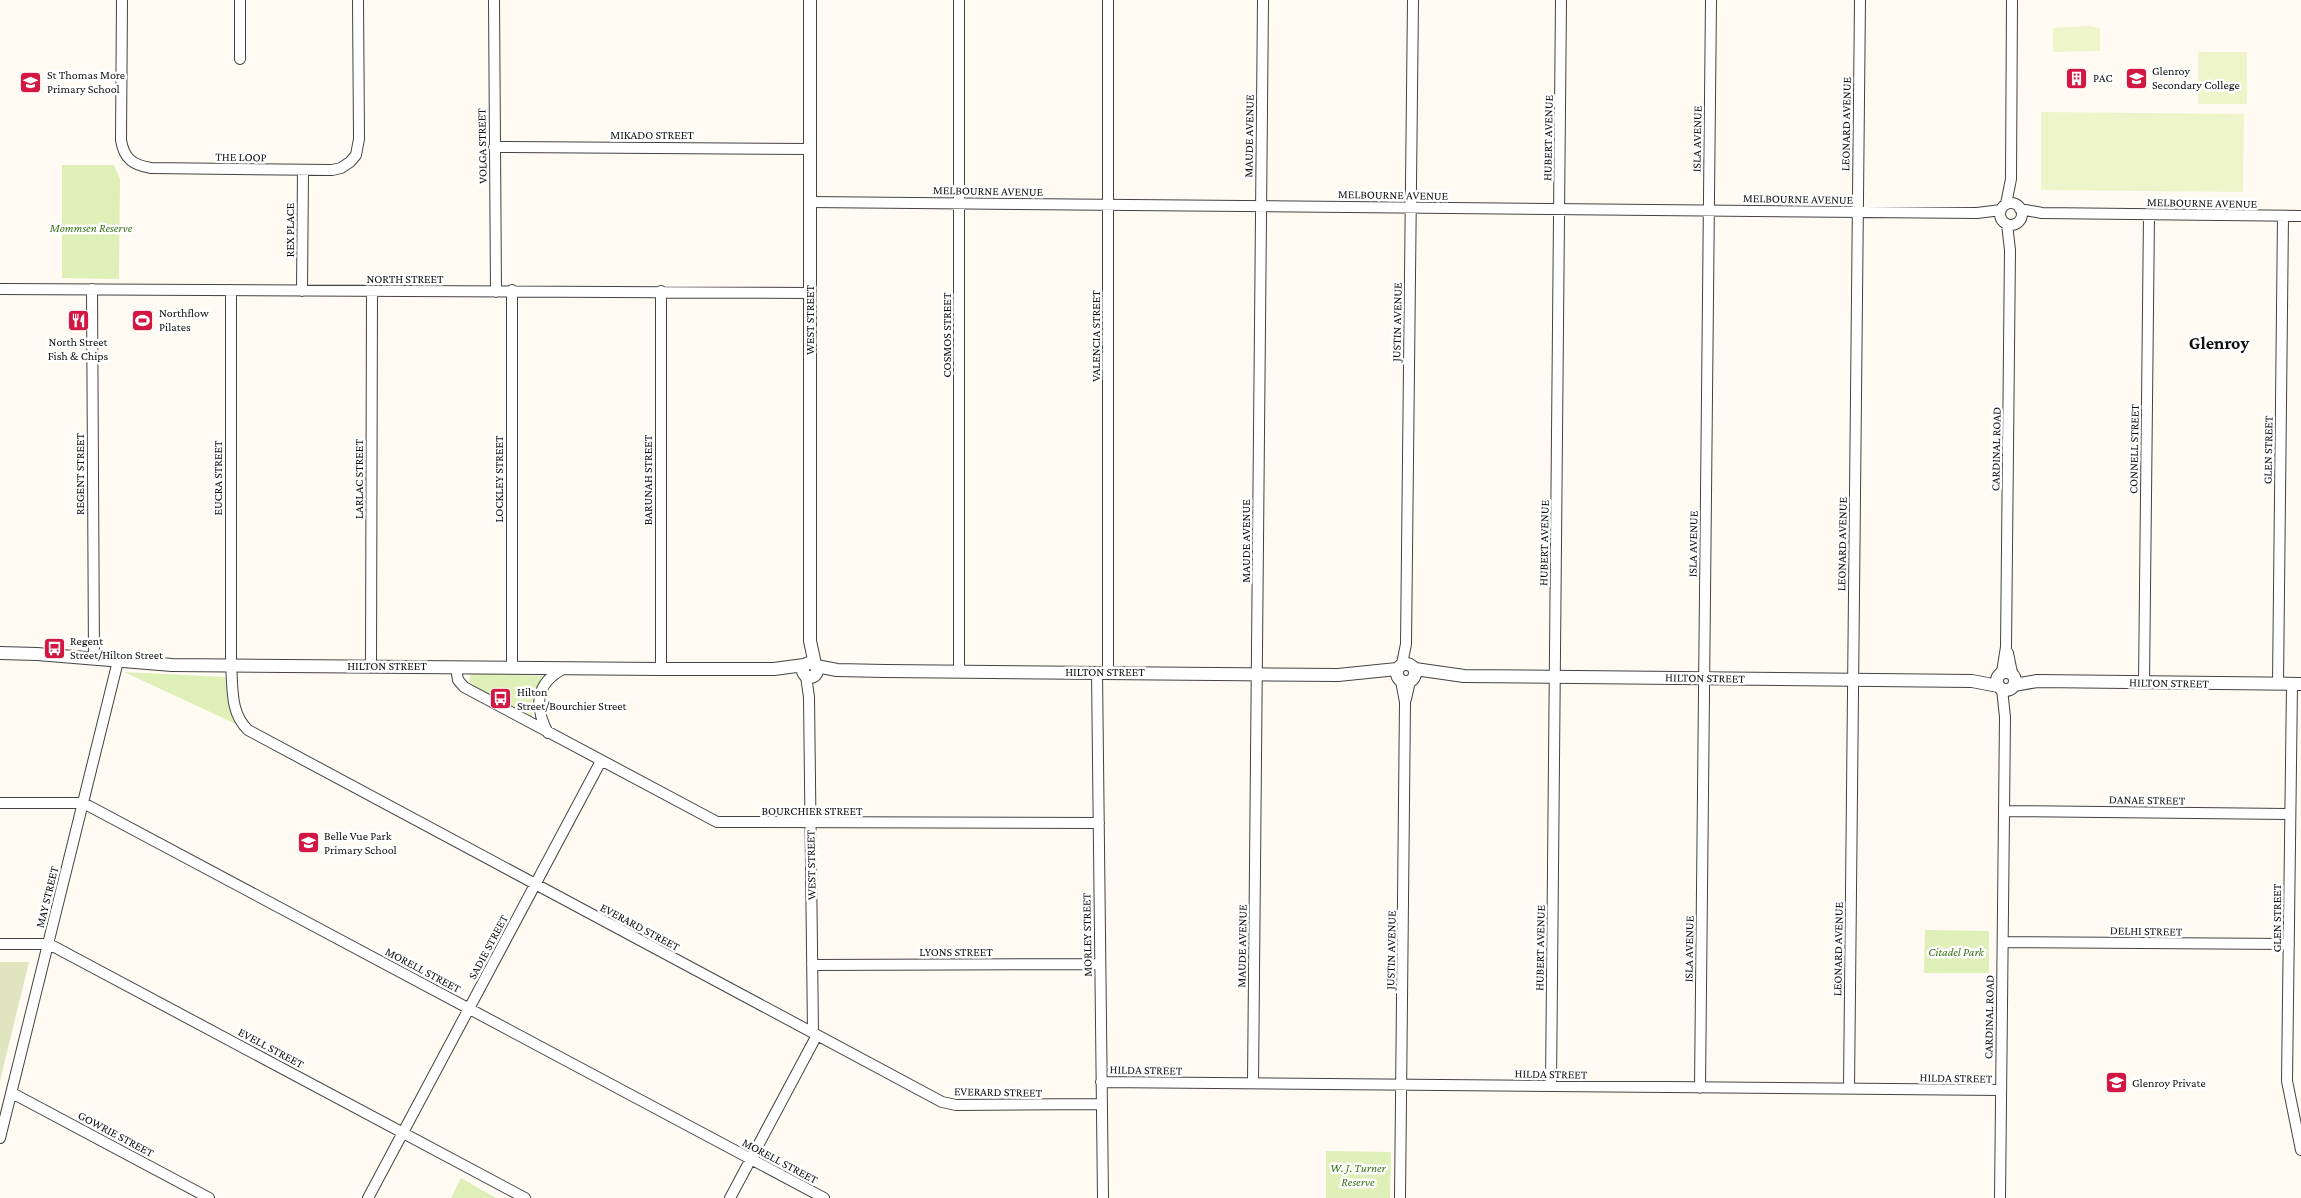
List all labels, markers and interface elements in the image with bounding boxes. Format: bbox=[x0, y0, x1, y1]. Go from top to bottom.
place label: Glenroy Secondary College bbox=[2152, 64, 2240, 92]
building icon: PAC bbox=[2065, 66, 2089, 90]
school or university icon: Glenroy Secondary College bbox=[2124, 66, 2148, 90]
place label: St Thomas More Primary School bbox=[47, 68, 125, 96]
school or university icon: St Thomas More Primary School bbox=[19, 70, 43, 94]
place label: PAC bbox=[2093, 71, 2112, 85]
street label: LEONARD AVENUE bbox=[1838, 76, 1854, 171]
street label: MAUDE AVENUE bbox=[1241, 94, 1257, 178]
street label: HUBERT AVENUE bbox=[1540, 94, 1556, 181]
street label: ISLA AVENUE bbox=[1689, 105, 1705, 172]
street label: VOLGA STREET bbox=[474, 108, 490, 184]
street label: MIKADO STREET bbox=[610, 128, 694, 142]
street label: THE LOOP bbox=[215, 150, 267, 164]
street label: MELBOURNE AVENUE bbox=[933, 183, 1044, 199]
street label: MELBOURNE AVENUE bbox=[1338, 187, 1449, 203]
street label: MELBOURNE AVENUE bbox=[1743, 191, 1854, 207]
street label: MELBOURNE AVENUE bbox=[2147, 195, 2258, 211]
street label: REX PLACE bbox=[283, 202, 297, 257]
park label: Mommsen Reserve bbox=[49, 221, 133, 235]
street label: NORTH STREET bbox=[366, 272, 444, 286]
street label: JUSTIN AVENUE bbox=[1389, 282, 1405, 363]
street label: WEST STREET bbox=[803, 284, 817, 355]
street label: VALENCIA STREET bbox=[1089, 290, 1103, 382]
street label: COSMOS STREET bbox=[940, 292, 954, 377]
place label: Northflow Pilates bbox=[159, 306, 209, 334]
sports icon: Northflow Pilates bbox=[131, 308, 155, 332]
restaurant icon: North Street Fish & Chips bbox=[66, 309, 90, 333]
district label: Glenroy bbox=[2189, 333, 2249, 353]
place label: North Street Fish & Chips bbox=[48, 335, 109, 363]
street label: CONNELL STREET bbox=[2126, 403, 2142, 494]
street label: CARDINAL ROAD bbox=[1988, 407, 2004, 491]
street label: GLEN STREET bbox=[2260, 415, 2276, 484]
street label: REGENT STREET bbox=[73, 432, 87, 515]
street label: BARUNAH STREET bbox=[641, 434, 655, 525]
street label: LOCKLEY STREET bbox=[492, 435, 506, 523]
street label: LARLAC STREET bbox=[352, 439, 366, 519]
street label: EUCRA STREET bbox=[211, 440, 225, 515]
street label: LEONARD AVENUE bbox=[1834, 496, 1850, 591]
street label: MAUDE AVENUE bbox=[1239, 499, 1253, 583]
street label: HUBERT AVENUE bbox=[1536, 499, 1552, 586]
street label: ISLA AVENUE bbox=[1685, 510, 1701, 577]
place label: Regent Street/Hilton Street bbox=[70, 634, 164, 662]
bus stop icon: Regent Street/Hilton Street bbox=[42, 636, 66, 660]
street label: HILTON STREET bbox=[347, 659, 427, 673]
street label: HILTON STREET bbox=[1065, 665, 1145, 679]
street label: HILTON STREET bbox=[1665, 670, 1745, 686]
street label: HILTON STREET bbox=[2129, 675, 2209, 691]
place label: Hilton Street/Bourchier Street bbox=[517, 685, 627, 713]
bus stop icon: Hilton Street/Bourchier Street bbox=[489, 687, 513, 711]
street label: DANAE STREET bbox=[2109, 792, 2186, 808]
street label: BOURCHIER STREET bbox=[761, 804, 863, 818]
place label: Belle Vue Park Primary School bbox=[324, 829, 397, 857]
street label: WEST STREET bbox=[803, 829, 819, 900]
school or university icon: Belle Vue Park Primary School bbox=[296, 831, 320, 855]
street label: MAY STREET bbox=[33, 864, 62, 929]
street label: GLEN STREET bbox=[2270, 883, 2284, 952]
street label: MORLEY STREET bbox=[1079, 892, 1095, 977]
street label: EVERARD STREET bbox=[598, 900, 683, 954]
street label: LEONARD AVENUE bbox=[1830, 901, 1846, 996]
street label: MAUDE AVENUE bbox=[1234, 904, 1250, 988]
street label: HUBERT AVENUE bbox=[1532, 904, 1548, 991]
street label: JUSTIN AVENUE bbox=[1383, 910, 1399, 991]
street label: SADIE STREET bbox=[465, 912, 511, 982]
street label: ISLA AVENUE bbox=[1681, 915, 1697, 982]
street label: DELHI STREET bbox=[2110, 923, 2183, 939]
street label: MORELL STREET bbox=[383, 944, 464, 996]
street label: LYONS STREET bbox=[919, 945, 993, 959]
park label: Citadel Park bbox=[1928, 945, 1985, 959]
street label: CARDINAL ROAD bbox=[1981, 975, 1997, 1059]
street label: EVELL STREET bbox=[236, 1025, 307, 1071]
street label: HILDA STREET bbox=[1109, 1062, 1183, 1078]
street label: HILDA STREET bbox=[1514, 1066, 1588, 1082]
street label: HILDA STREET bbox=[1919, 1070, 1993, 1086]
school or university icon: Glenroy Private bbox=[2104, 1071, 2128, 1095]
place label: Glenroy Private bbox=[2132, 1076, 2206, 1090]
street label: EVERARD STREET bbox=[954, 1084, 1043, 1100]
street label: GOWRIE STREET bbox=[76, 1108, 157, 1160]
street label: MORELL STREET bbox=[740, 1135, 821, 1187]
park label: W. J. Turner Reserve bbox=[1330, 1161, 1387, 1189]

